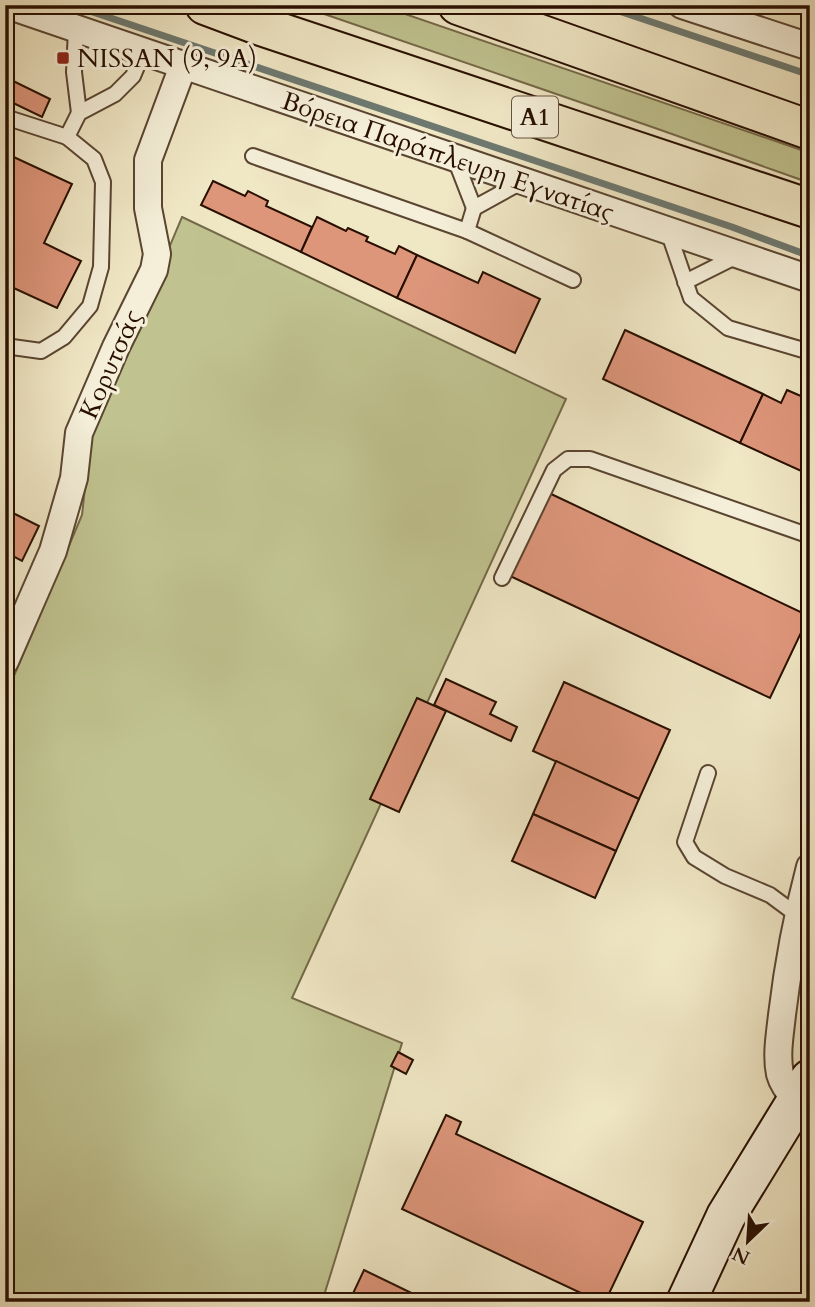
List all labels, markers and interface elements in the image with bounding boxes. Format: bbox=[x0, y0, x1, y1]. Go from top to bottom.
place label: NISSAN (9, 9Α) bbox=[77, 41, 257, 76]
marker: NISSAN (9, 9Α) bbox=[55, 50, 71, 66]
street label: Βόρεια Παράπλευρη Εγνατίας bbox=[277, 83, 619, 230]
road number: Α1 bbox=[512, 96, 558, 138]
street label: Κορυτσάς bbox=[71, 304, 150, 424]
north arrow bbox=[714, 1206, 784, 1276]
text: N bbox=[728, 1240, 754, 1271]

